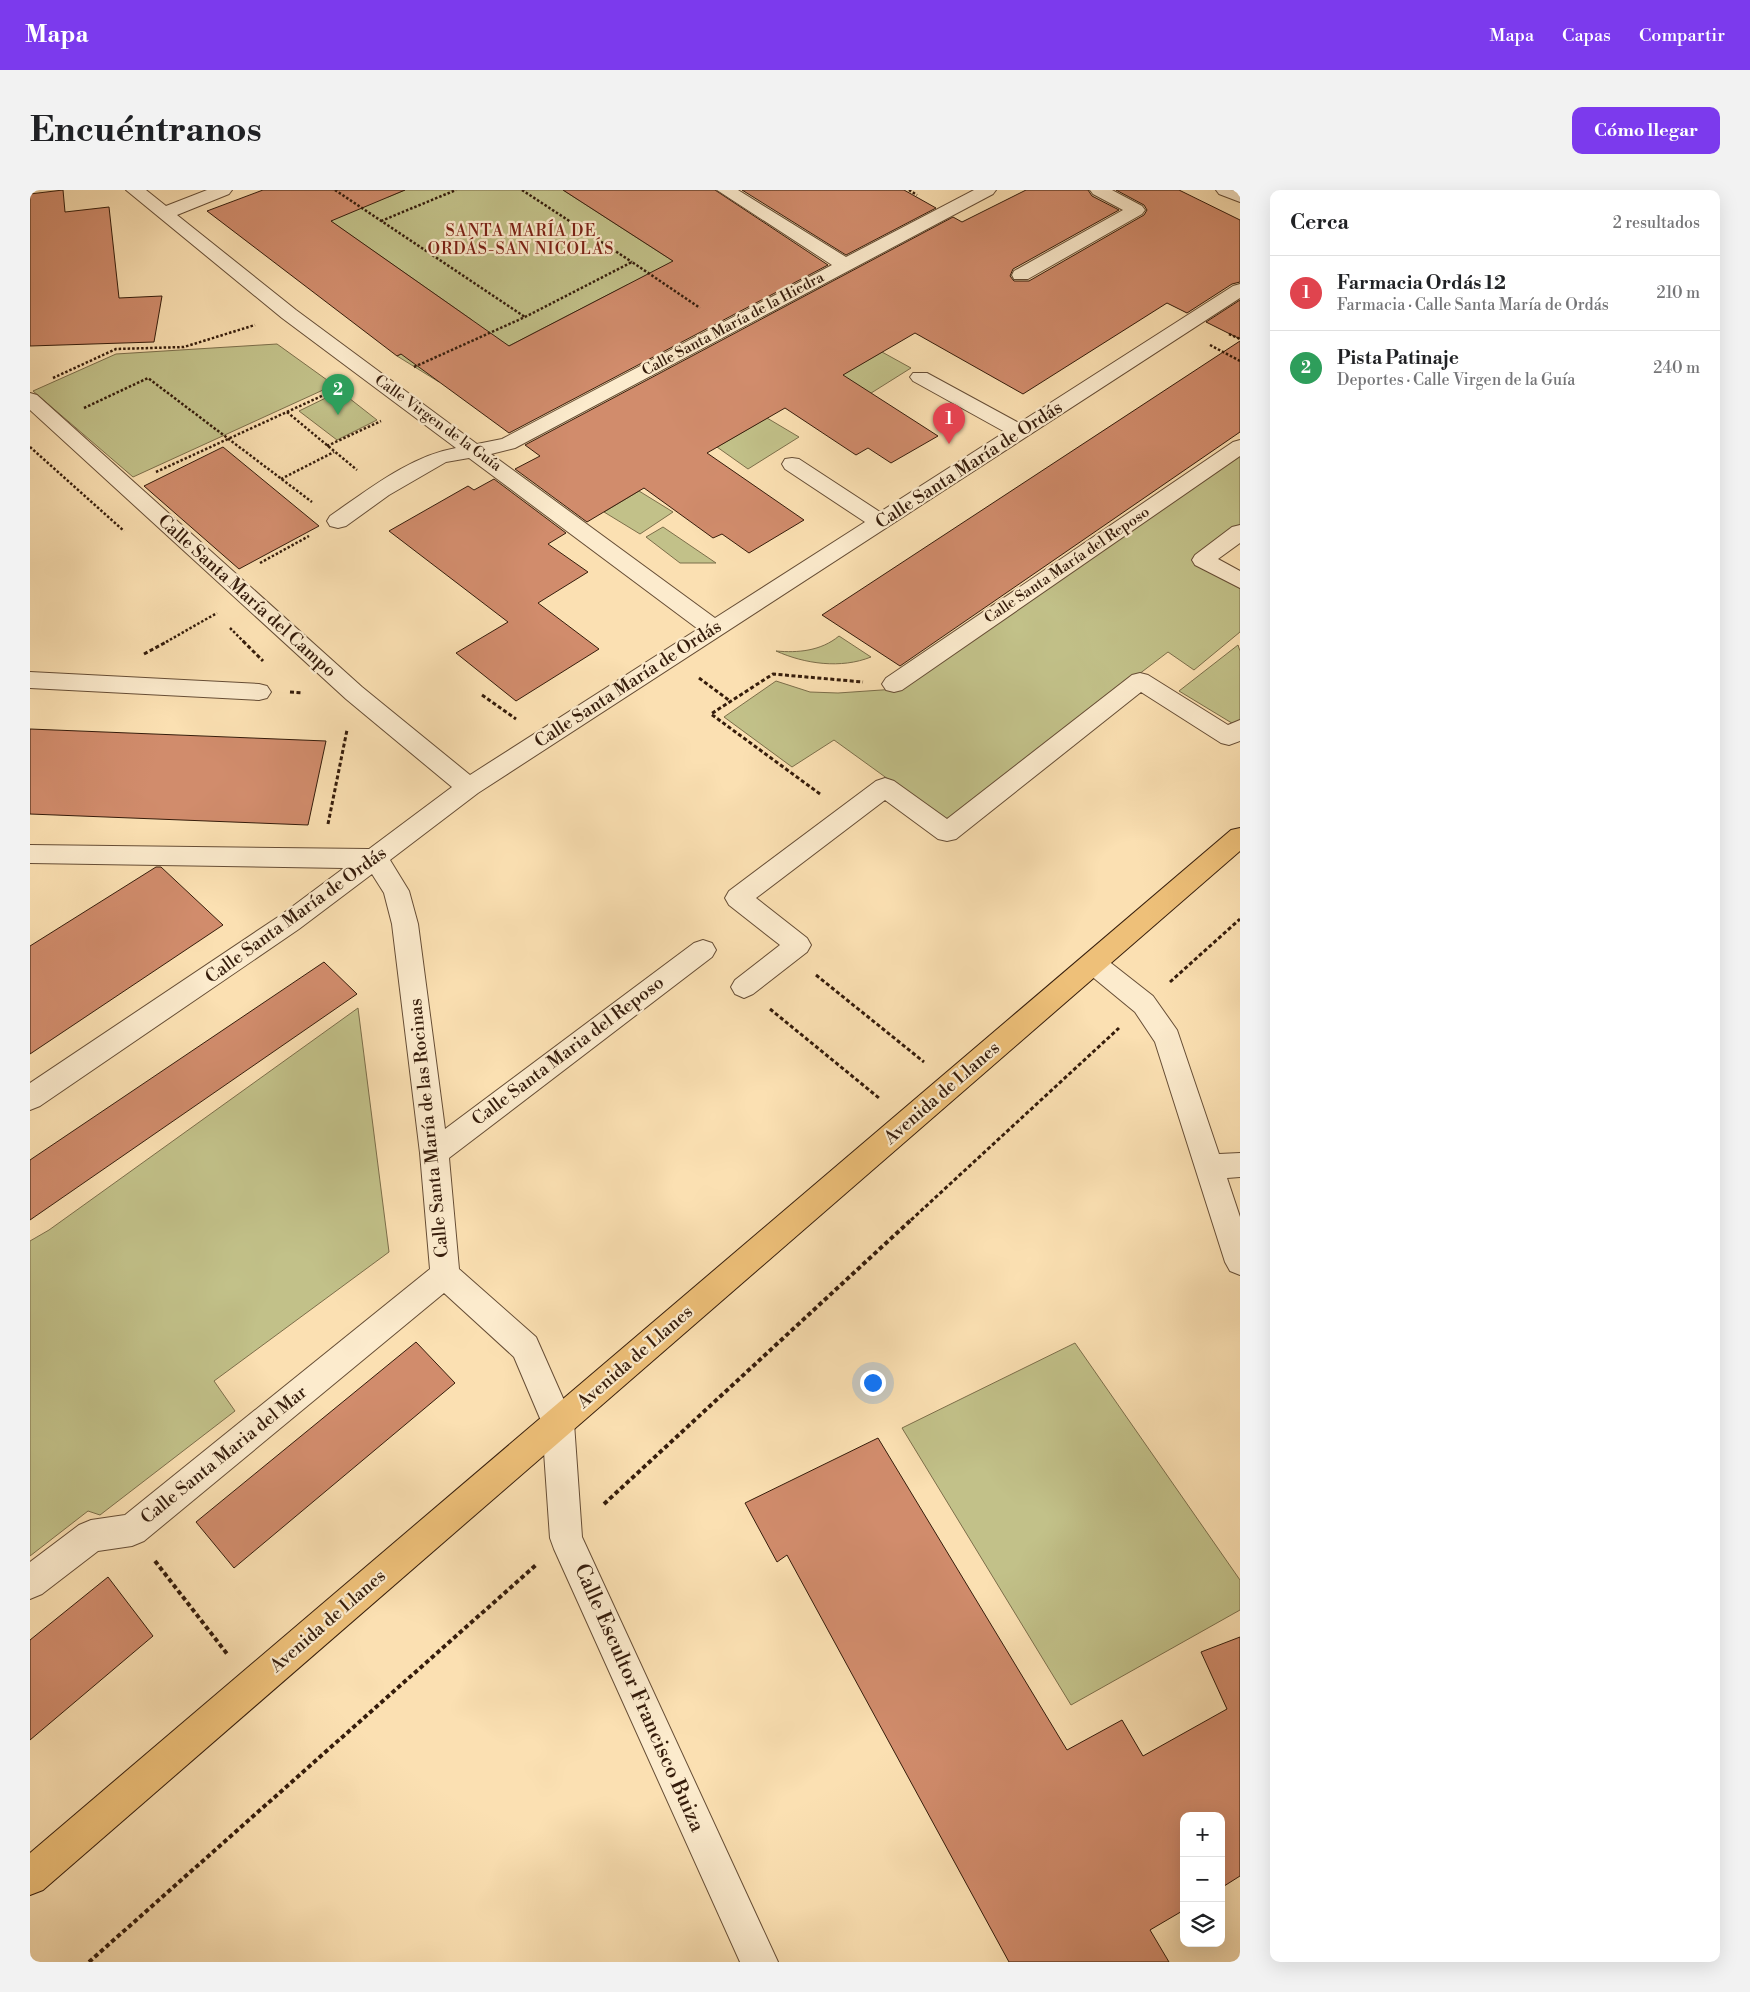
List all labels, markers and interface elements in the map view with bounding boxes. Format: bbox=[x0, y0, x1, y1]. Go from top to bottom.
text: Mapa bbox=[25, 20, 88, 50]
text: Mapa bbox=[1490, 24, 1534, 47]
text: Capas bbox=[1562, 24, 1611, 47]
text: Compartir bbox=[1639, 24, 1725, 47]
button: Cómo llegar bbox=[1572, 107, 1720, 154]
text: Encuéntranos bbox=[30, 109, 262, 152]
text: Cerca bbox=[1290, 210, 1349, 236]
text: 2 resultados bbox=[1613, 213, 1700, 233]
district label: SANTA MARÍA DE ORDÁS-SAN NICOLÁS bbox=[428, 219, 614, 259]
street label: Calle Santa María de la Hiedra bbox=[639, 268, 828, 380]
text: Farmacia Ordás 12 bbox=[1337, 271, 1506, 295]
text: 1 bbox=[1302, 283, 1310, 303]
text: 210 m bbox=[1656, 283, 1700, 303]
text: Farmacia · Calle Santa María de Ordás bbox=[1337, 295, 1609, 315]
text: Pista Patinaje bbox=[1337, 346, 1459, 370]
text: 2 bbox=[1301, 358, 1311, 378]
text: 240 m bbox=[1653, 358, 1700, 378]
text: Deportes · Calle Virgen de la Guía bbox=[1337, 370, 1575, 390]
street label: Calle Virgen de la Guía bbox=[371, 371, 506, 476]
pin: 2 bbox=[322, 374, 354, 415]
street label: Calle Santa María de Ordás bbox=[871, 396, 1067, 534]
pin: 1 bbox=[933, 403, 965, 444]
street label: Calle Santa María del Reposo bbox=[981, 502, 1153, 628]
street label: Calle Santa María del Campo bbox=[153, 510, 341, 682]
street label: Calle Santa María de Ordás bbox=[530, 615, 726, 753]
street label: Calle Santa María de Ordás bbox=[201, 841, 391, 989]
street label: Calle Santa Maria del Reposo bbox=[467, 971, 669, 1131]
street label: Calle Santa María de las Rocinas bbox=[404, 997, 454, 1259]
street label: Avenida de Llanes bbox=[879, 1036, 1005, 1150]
street label: Avenida de Llanes bbox=[572, 1300, 698, 1414]
your location bbox=[860, 1370, 886, 1396]
street label: Calle Santa Maria del Mar bbox=[136, 1381, 312, 1529]
street label: Calle Escultor Francisco Buiza bbox=[568, 1560, 710, 1836]
street label: Avenida de Llanes bbox=[265, 1564, 391, 1678]
map controls bbox=[1180, 1812, 1225, 1947]
button: + bbox=[1180, 1812, 1225, 1857]
button: − bbox=[1180, 1857, 1225, 1902]
button: layers bbox=[1180, 1902, 1225, 1947]

